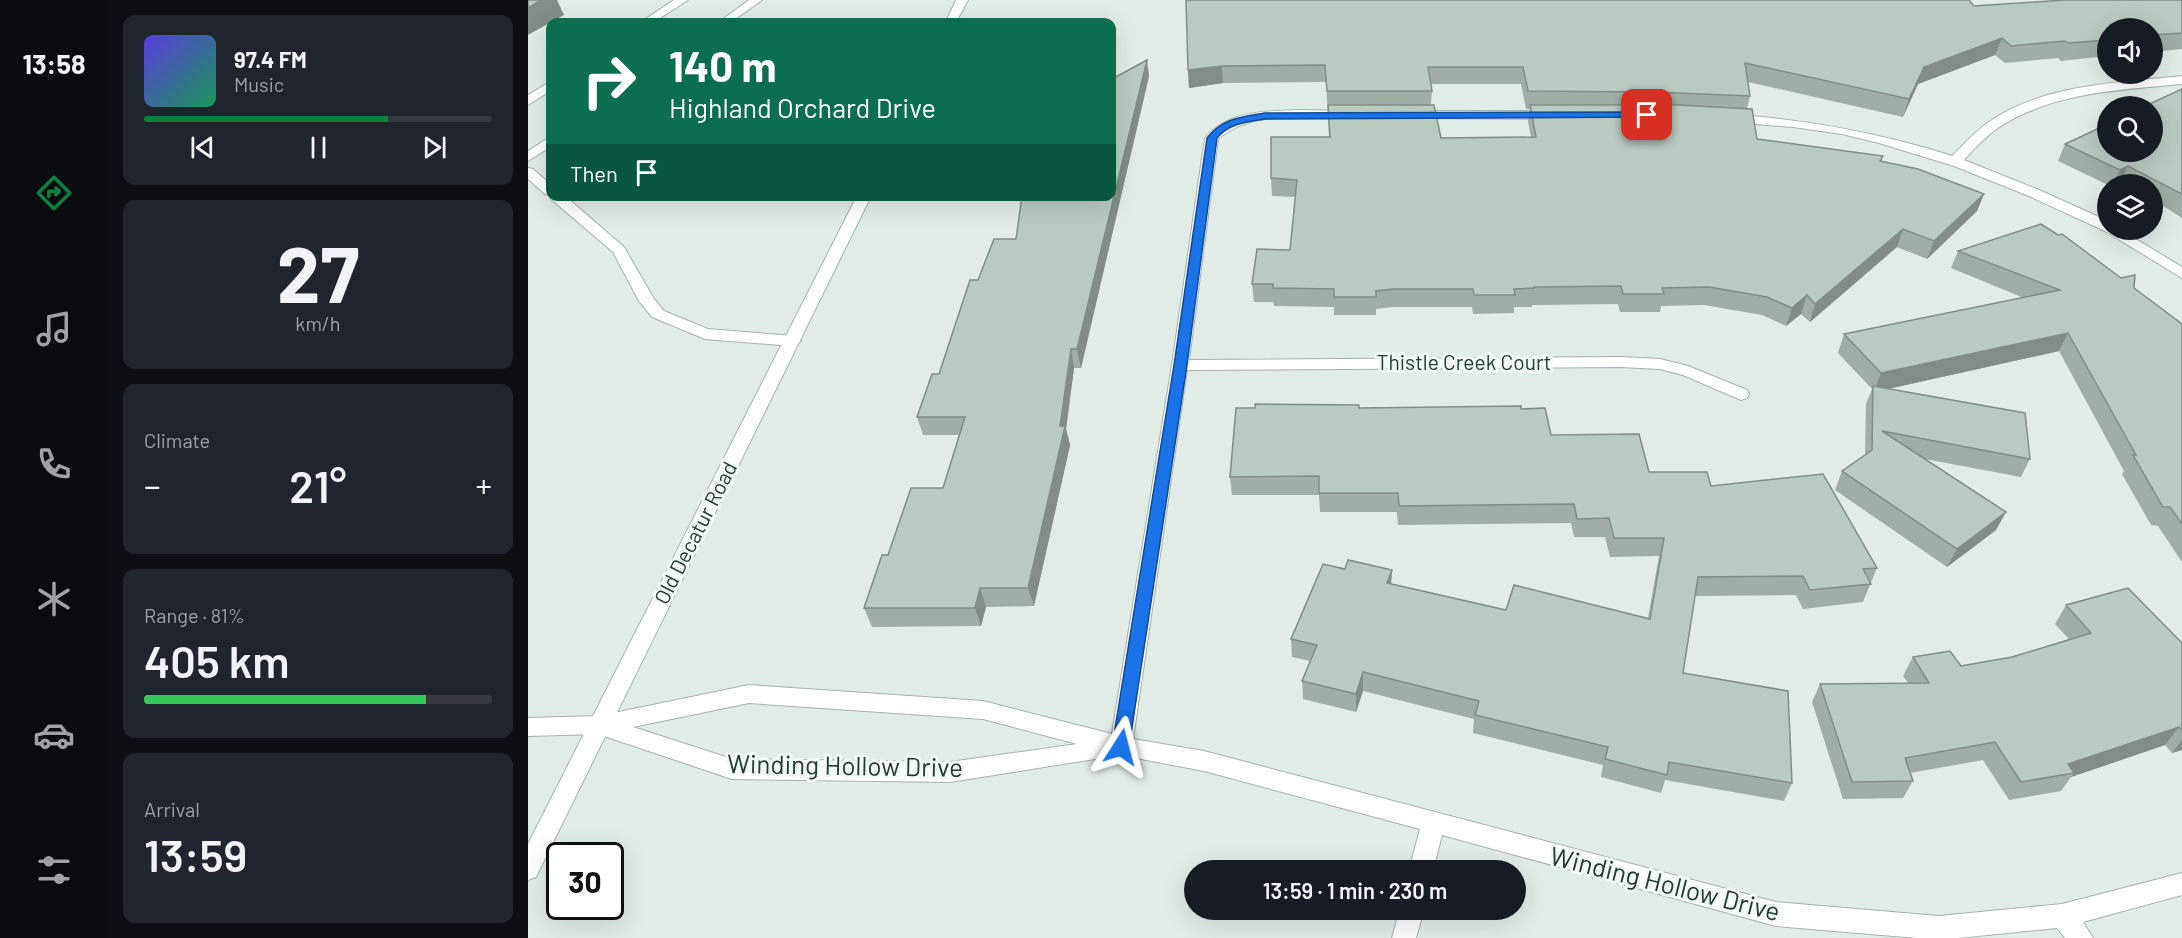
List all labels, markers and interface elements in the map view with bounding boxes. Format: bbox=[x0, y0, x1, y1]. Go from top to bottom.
map controls bbox=[2097, 18, 2163, 240]
button: sound bbox=[2097, 18, 2163, 84]
text: 140 m bbox=[669, 40, 777, 90]
icon: right bbox=[570, 42, 648, 120]
text: 97.4 FM bbox=[234, 46, 307, 72]
text: 13:58 bbox=[22, 47, 86, 79]
text: Music bbox=[234, 72, 284, 96]
pin bbox=[1621, 89, 1672, 140]
text: Highland Orchard Drive bbox=[669, 91, 936, 123]
button: search bbox=[2097, 96, 2163, 162]
icon: arrive bbox=[1630, 98, 1663, 131]
icon: previous bbox=[186, 131, 219, 164]
icon: pause bbox=[302, 131, 335, 164]
icon: next bbox=[418, 131, 451, 164]
icon: arrive bbox=[630, 156, 663, 189]
text: Then bbox=[570, 160, 618, 186]
icon: directions bbox=[33, 172, 75, 214]
button: layers bbox=[2097, 174, 2163, 240]
text: 27 bbox=[277, 225, 359, 319]
icon: music bbox=[33, 308, 75, 350]
text: km/h bbox=[295, 311, 341, 335]
street label: Thistle Creek Court bbox=[1377, 349, 1551, 374]
text: Climate bbox=[144, 428, 210, 452]
icon: phone bbox=[33, 443, 75, 485]
street label: Old Decatur Road bbox=[648, 457, 741, 608]
text: 21° bbox=[289, 458, 347, 512]
text: − bbox=[144, 465, 161, 505]
text: + bbox=[475, 465, 492, 505]
icon: climate bbox=[33, 578, 75, 620]
text: Range · 81% bbox=[144, 603, 245, 627]
text: 405 km bbox=[144, 633, 290, 687]
icon: car bbox=[33, 714, 75, 756]
position arrow bbox=[1089, 715, 1153, 779]
street label: Winding Hollow Drive bbox=[727, 747, 963, 782]
text: Arrival bbox=[144, 797, 200, 821]
text: 13:59 bbox=[144, 827, 247, 881]
street label: Winding Hollow Drive bbox=[1547, 839, 1784, 926]
speed limit sign: 30 bbox=[546, 842, 624, 920]
icon: filters bbox=[33, 849, 75, 891]
text: 13:59 · 1 min · 230 m bbox=[1263, 877, 1447, 903]

